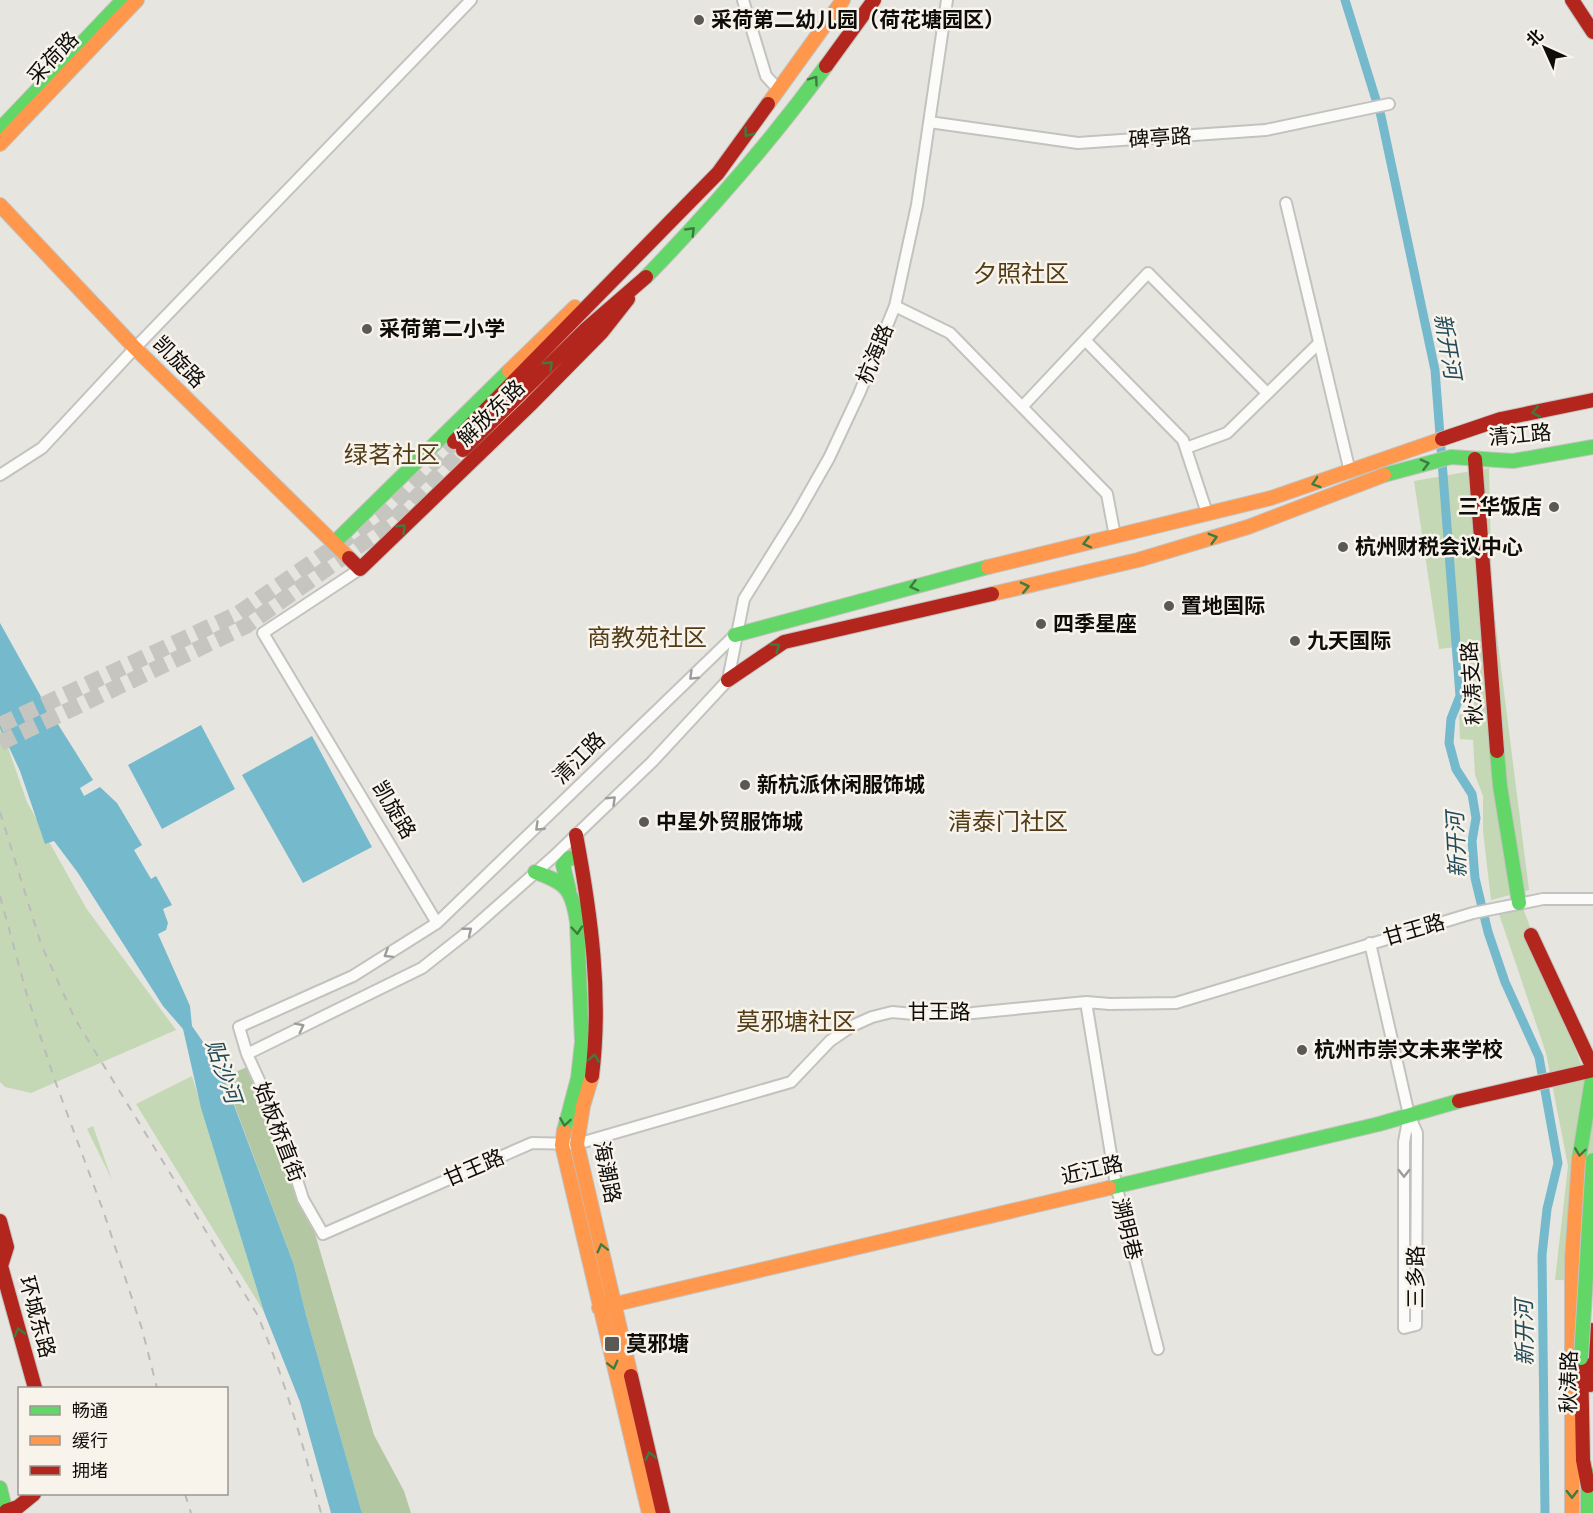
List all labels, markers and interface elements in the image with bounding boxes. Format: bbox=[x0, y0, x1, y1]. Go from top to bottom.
place label: 采荷第二幼儿园（荷花塘园区） bbox=[711, 7, 1005, 32]
marker: 采荷第二幼儿园（荷花塘园区） bbox=[692, 13, 706, 27]
north arrow bbox=[1515, 18, 1575, 78]
text: 北 bbox=[1522, 25, 1547, 50]
street label: 采荷路 bbox=[22, 26, 84, 89]
one-way arrow bbox=[807, 76, 818, 87]
street label: 碑亭路 bbox=[1128, 123, 1192, 152]
one-way arrow bbox=[745, 127, 756, 138]
one-way arrow bbox=[683, 227, 694, 238]
district label: 夕照社区 bbox=[973, 259, 1069, 288]
water label: 新开河 bbox=[1429, 311, 1467, 385]
place label: 采荷第二小学 bbox=[379, 316, 505, 341]
street label: 杭海路 bbox=[851, 320, 898, 388]
marker: 采荷第二小学 bbox=[360, 322, 374, 336]
street label: 凯旋路 bbox=[148, 331, 210, 393]
one-way arrow bbox=[543, 361, 553, 372]
street label: 解放东路 bbox=[452, 374, 530, 451]
one-way arrow bbox=[1531, 405, 1541, 418]
street label: 清江路 bbox=[1487, 419, 1552, 450]
district label: 绿茗社区 bbox=[344, 440, 440, 469]
one-way arrow bbox=[1419, 459, 1429, 471]
one-way arrow bbox=[1311, 476, 1322, 488]
place label: 三华饭店 bbox=[1458, 494, 1542, 519]
marker: 三华饭店 bbox=[1547, 500, 1561, 514]
one-way arrow bbox=[394, 525, 405, 536]
one-way arrow bbox=[1208, 533, 1218, 545]
place label: 杭州财税会议中心 bbox=[1355, 534, 1523, 559]
one-way arrow bbox=[1082, 535, 1092, 548]
marker: 杭州财税会议中心 bbox=[1336, 540, 1350, 554]
one-way arrow bbox=[909, 579, 919, 592]
one-way arrow bbox=[1020, 581, 1030, 594]
place label: 置地国际 bbox=[1181, 593, 1265, 618]
marker: 置地国际 bbox=[1162, 599, 1176, 613]
place label: 四季星座 bbox=[1053, 611, 1137, 636]
marker: 四季星座 bbox=[1034, 617, 1048, 631]
district label: 商教苑社区 bbox=[587, 623, 707, 652]
place label: 九天国际 bbox=[1307, 628, 1391, 653]
marker: 九天国际 bbox=[1288, 634, 1302, 648]
street label: 秋涛支路 bbox=[1456, 640, 1487, 726]
one-way arrow bbox=[770, 643, 781, 654]
one-way arrow bbox=[689, 669, 699, 680]
street label: 清江路 bbox=[548, 727, 610, 789]
place label: 新杭派休闲服饰城 bbox=[757, 772, 925, 797]
street label: 凯旋路 bbox=[367, 776, 421, 843]
marker: 新杭派休闲服饰城 bbox=[738, 778, 752, 792]
one-way arrow bbox=[606, 796, 616, 807]
district label: 清泰门社区 bbox=[948, 807, 1068, 836]
water label: 新开河 bbox=[1441, 807, 1471, 879]
place label: 中星外贸服饰城 bbox=[656, 809, 803, 834]
marker: 中星外贸服饰城 bbox=[637, 815, 651, 829]
one-way arrow bbox=[535, 820, 545, 831]
street label: 甘王路 bbox=[1380, 909, 1448, 950]
one-way arrow bbox=[571, 925, 584, 934]
one-way arrow bbox=[461, 928, 472, 939]
one-way arrow bbox=[384, 947, 394, 959]
street label: 甘王路 bbox=[908, 999, 971, 1024]
district label: 莫邪塘社区 bbox=[736, 1007, 856, 1036]
one-way arrow bbox=[293, 1023, 304, 1035]
water label: 贴沙河 bbox=[201, 1036, 248, 1110]
place label: 杭州市崇文未来学校 bbox=[1314, 1037, 1503, 1062]
marker: 杭州市崇文未来学校 bbox=[1295, 1043, 1309, 1057]
one-way arrow bbox=[588, 1053, 600, 1062]
street label: 始板桥直街 bbox=[249, 1078, 310, 1185]
one-way arrow bbox=[559, 1117, 572, 1127]
street label: 海潮路 bbox=[589, 1139, 626, 1205]
street label: 甘王路 bbox=[440, 1144, 508, 1191]
one-way arrow bbox=[1574, 1148, 1586, 1157]
street label: 近江路 bbox=[1058, 1150, 1125, 1189]
one-way arrow bbox=[1398, 1169, 1410, 1178]
street label: 溯明巷 bbox=[1108, 1195, 1147, 1262]
one-way arrow bbox=[597, 1243, 610, 1253]
street label: 三多路 bbox=[1403, 1246, 1428, 1309]
street label: 环城东路 bbox=[15, 1273, 60, 1361]
water label: 新开河 bbox=[1510, 1296, 1538, 1366]
one-way arrow bbox=[14, 1327, 26, 1338]
place label: 莫邪塘 bbox=[626, 1331, 689, 1356]
marker: 莫邪塘 bbox=[603, 1335, 621, 1353]
street label: 秋涛路 bbox=[1555, 1350, 1582, 1414]
one-way arrow bbox=[606, 1360, 619, 1370]
legend bbox=[18, 1387, 228, 1495]
text: 畅通 bbox=[72, 1400, 108, 1421]
text: 缓行 bbox=[72, 1430, 108, 1451]
one-way arrow bbox=[645, 1451, 658, 1461]
text: 拥堵 bbox=[72, 1460, 108, 1481]
one-way arrow bbox=[1566, 1489, 1578, 1498]

